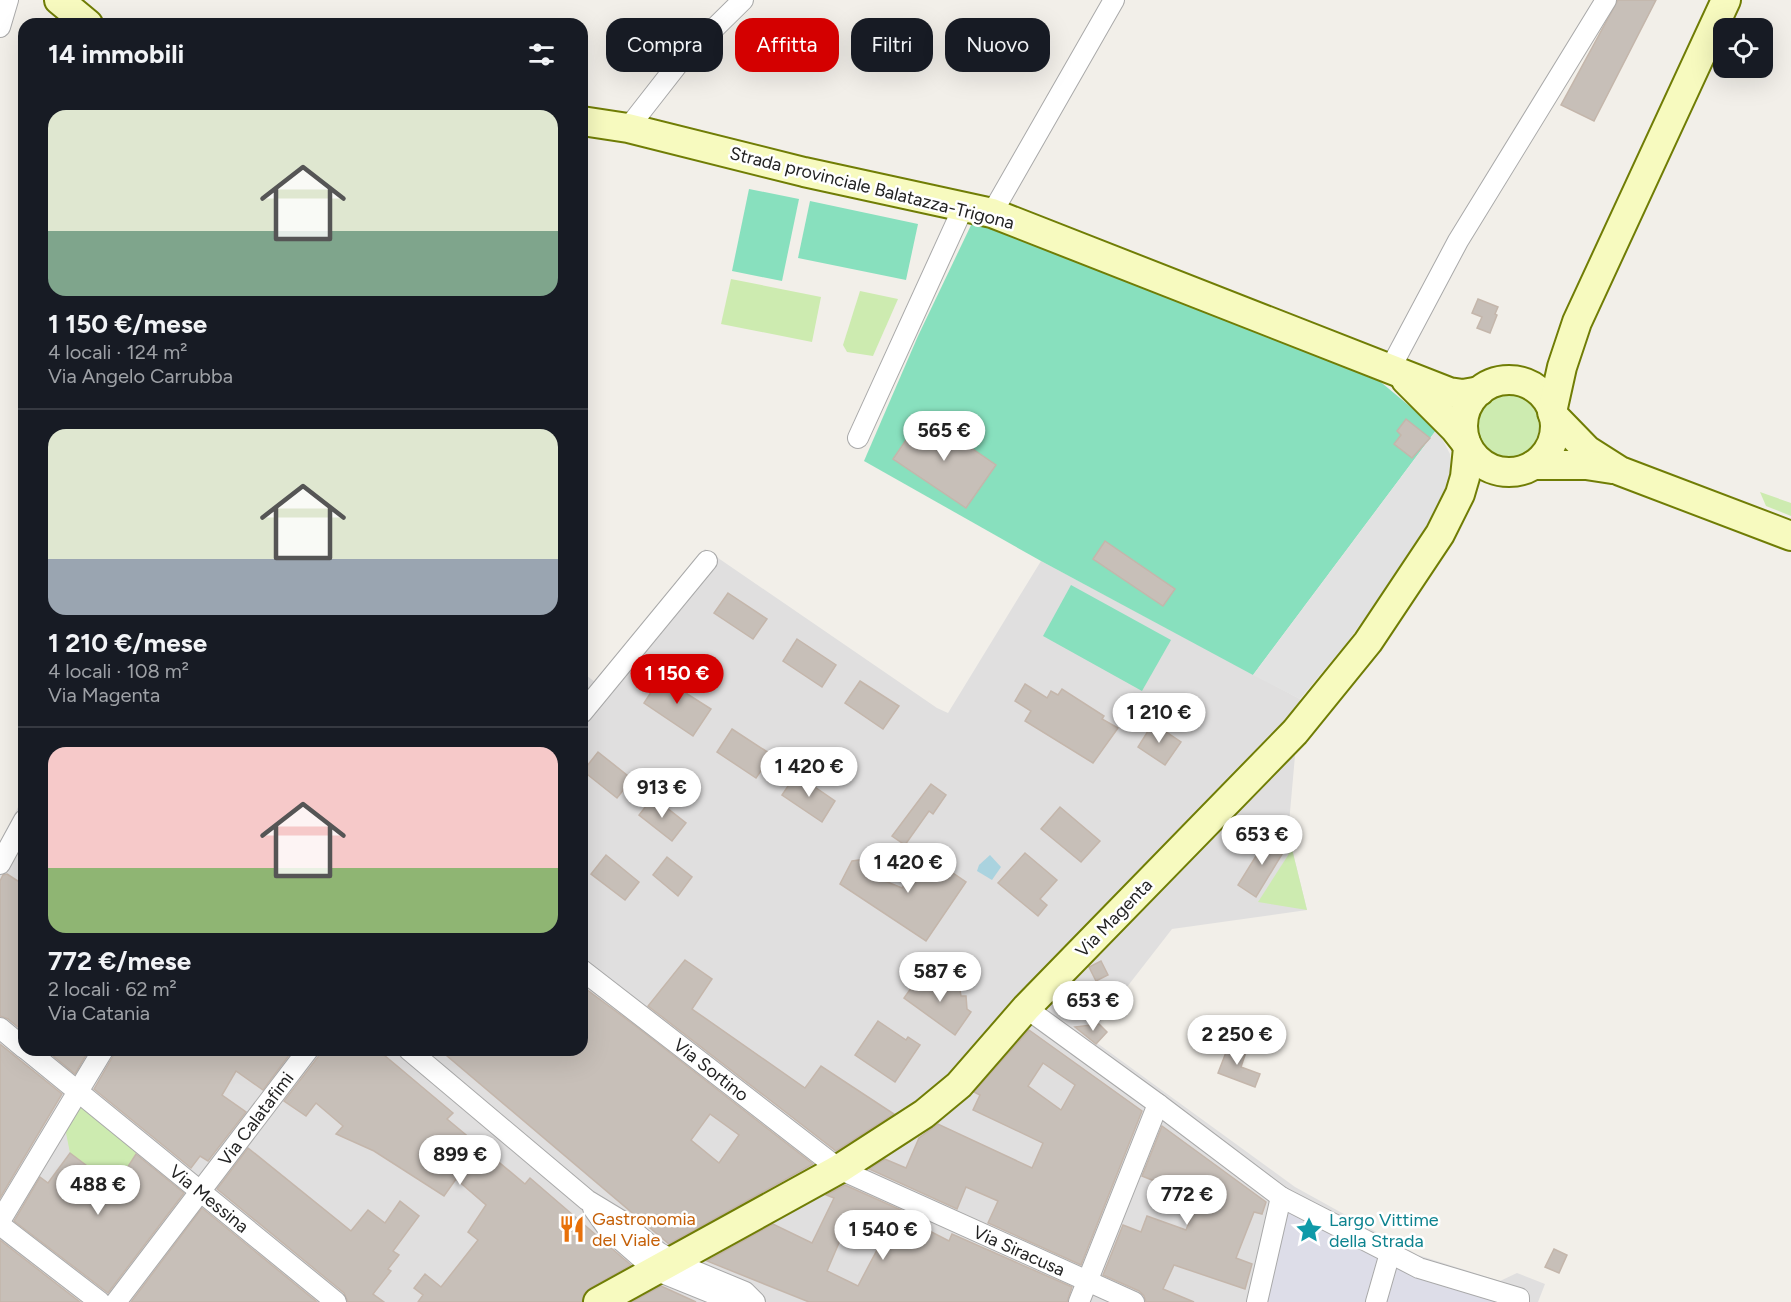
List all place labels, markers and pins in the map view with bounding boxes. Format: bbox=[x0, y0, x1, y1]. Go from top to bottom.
pin: 565 € bbox=[902, 411, 986, 462]
pin: 1 150 € bbox=[622, 654, 732, 705]
pin: 1 210 € bbox=[1104, 693, 1214, 744]
pin: 1 420 € bbox=[754, 747, 864, 798]
pin: 913 € bbox=[620, 768, 704, 819]
pin: 653 € bbox=[1220, 815, 1304, 866]
pin: 1 420 € bbox=[853, 843, 963, 894]
pin: 587 € bbox=[898, 952, 982, 1003]
pin: 653 € bbox=[1051, 981, 1135, 1032]
pin: 2 250 € bbox=[1182, 1015, 1292, 1066]
pin: 899 € bbox=[418, 1135, 502, 1186]
pin: 488 € bbox=[56, 1165, 140, 1216]
pin: 772 € bbox=[1145, 1175, 1229, 1226]
place label: Gastronomia del Viale bbox=[592, 1208, 696, 1251]
place label: Largo Vittime della Strada bbox=[1329, 1209, 1439, 1252]
pin: 1 540 € bbox=[828, 1210, 938, 1261]
restaurant icon: Gastronomia del Viale bbox=[557, 1214, 587, 1244]
place icon: Largo Vittime della Strada bbox=[1294, 1215, 1324, 1245]

